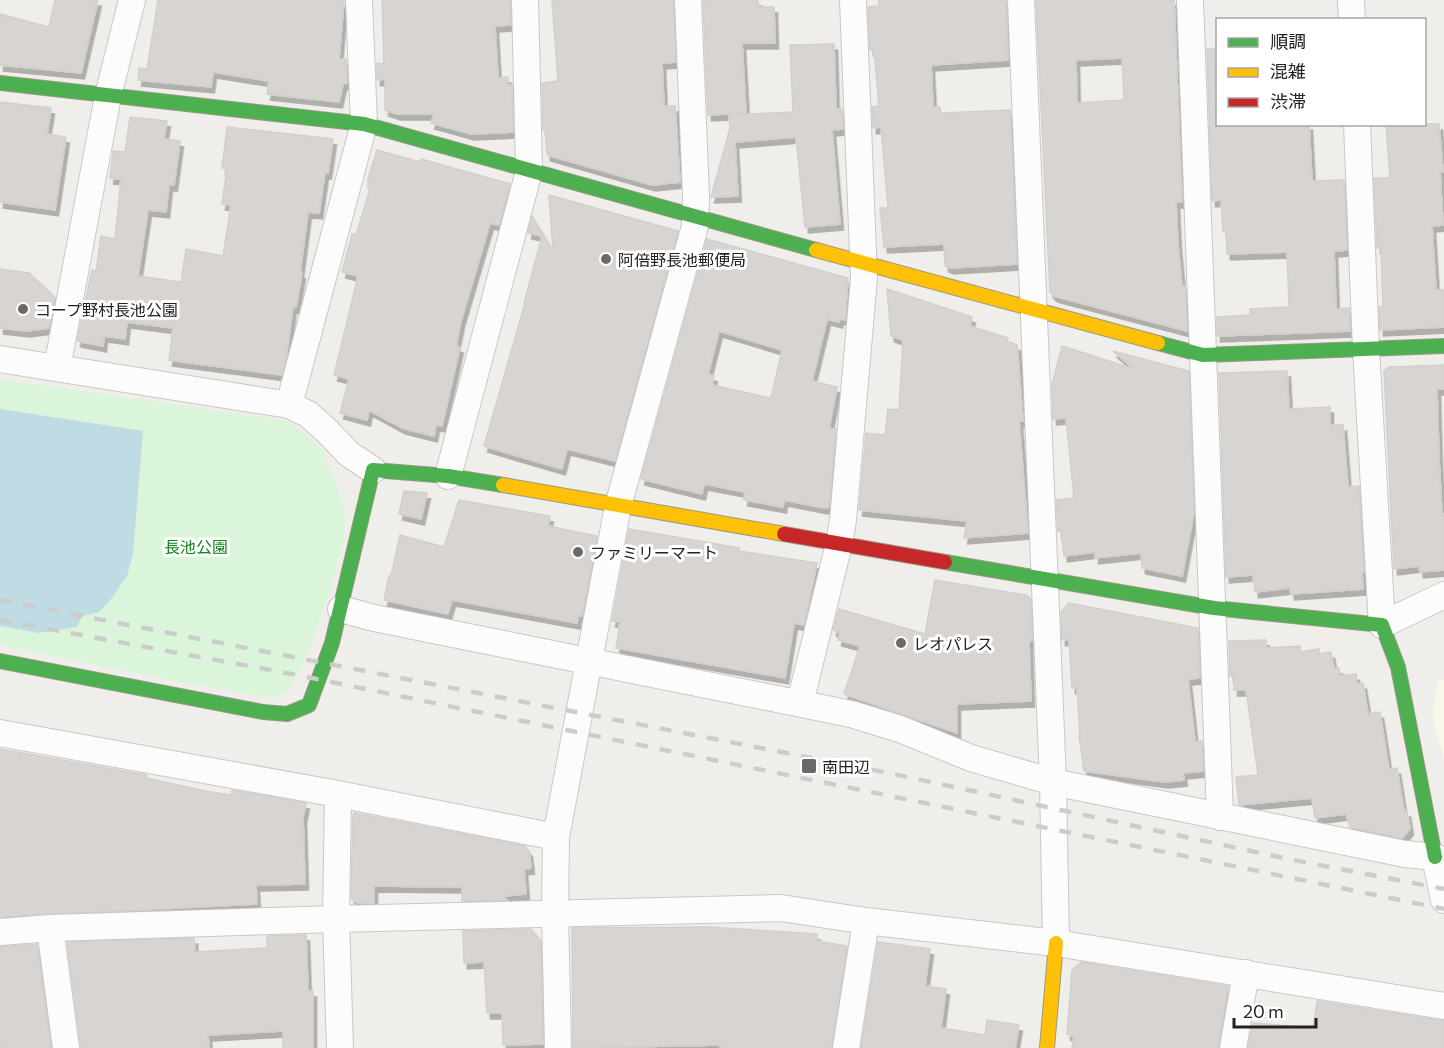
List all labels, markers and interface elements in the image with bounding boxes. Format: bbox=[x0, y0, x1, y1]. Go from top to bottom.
legend bbox=[1216, 18, 1426, 126]
text: 順調 bbox=[1270, 30, 1306, 52]
text: 混雑 bbox=[1270, 60, 1306, 82]
text: 渋滞 bbox=[1270, 90, 1306, 112]
place label: 阿倍野長池郵便局 bbox=[618, 250, 746, 269]
marker: 阿倍野長池郵便局 bbox=[599, 252, 613, 266]
place label: コープ野村長池公園 bbox=[35, 300, 178, 319]
marker: コープ野村長池公園 bbox=[16, 302, 30, 316]
park label: 長池公園 bbox=[164, 537, 228, 556]
place label: ファミリーマート bbox=[590, 543, 718, 562]
marker: ファミリーマート bbox=[571, 545, 585, 559]
place label: レオパレス bbox=[913, 634, 993, 653]
marker: レオパレス bbox=[894, 636, 908, 650]
marker: 南田辺 bbox=[800, 757, 818, 775]
place label: 南田辺 bbox=[822, 757, 870, 776]
scale bar bbox=[1234, 991, 1316, 1029]
text: 20 m bbox=[1243, 1000, 1284, 1022]

